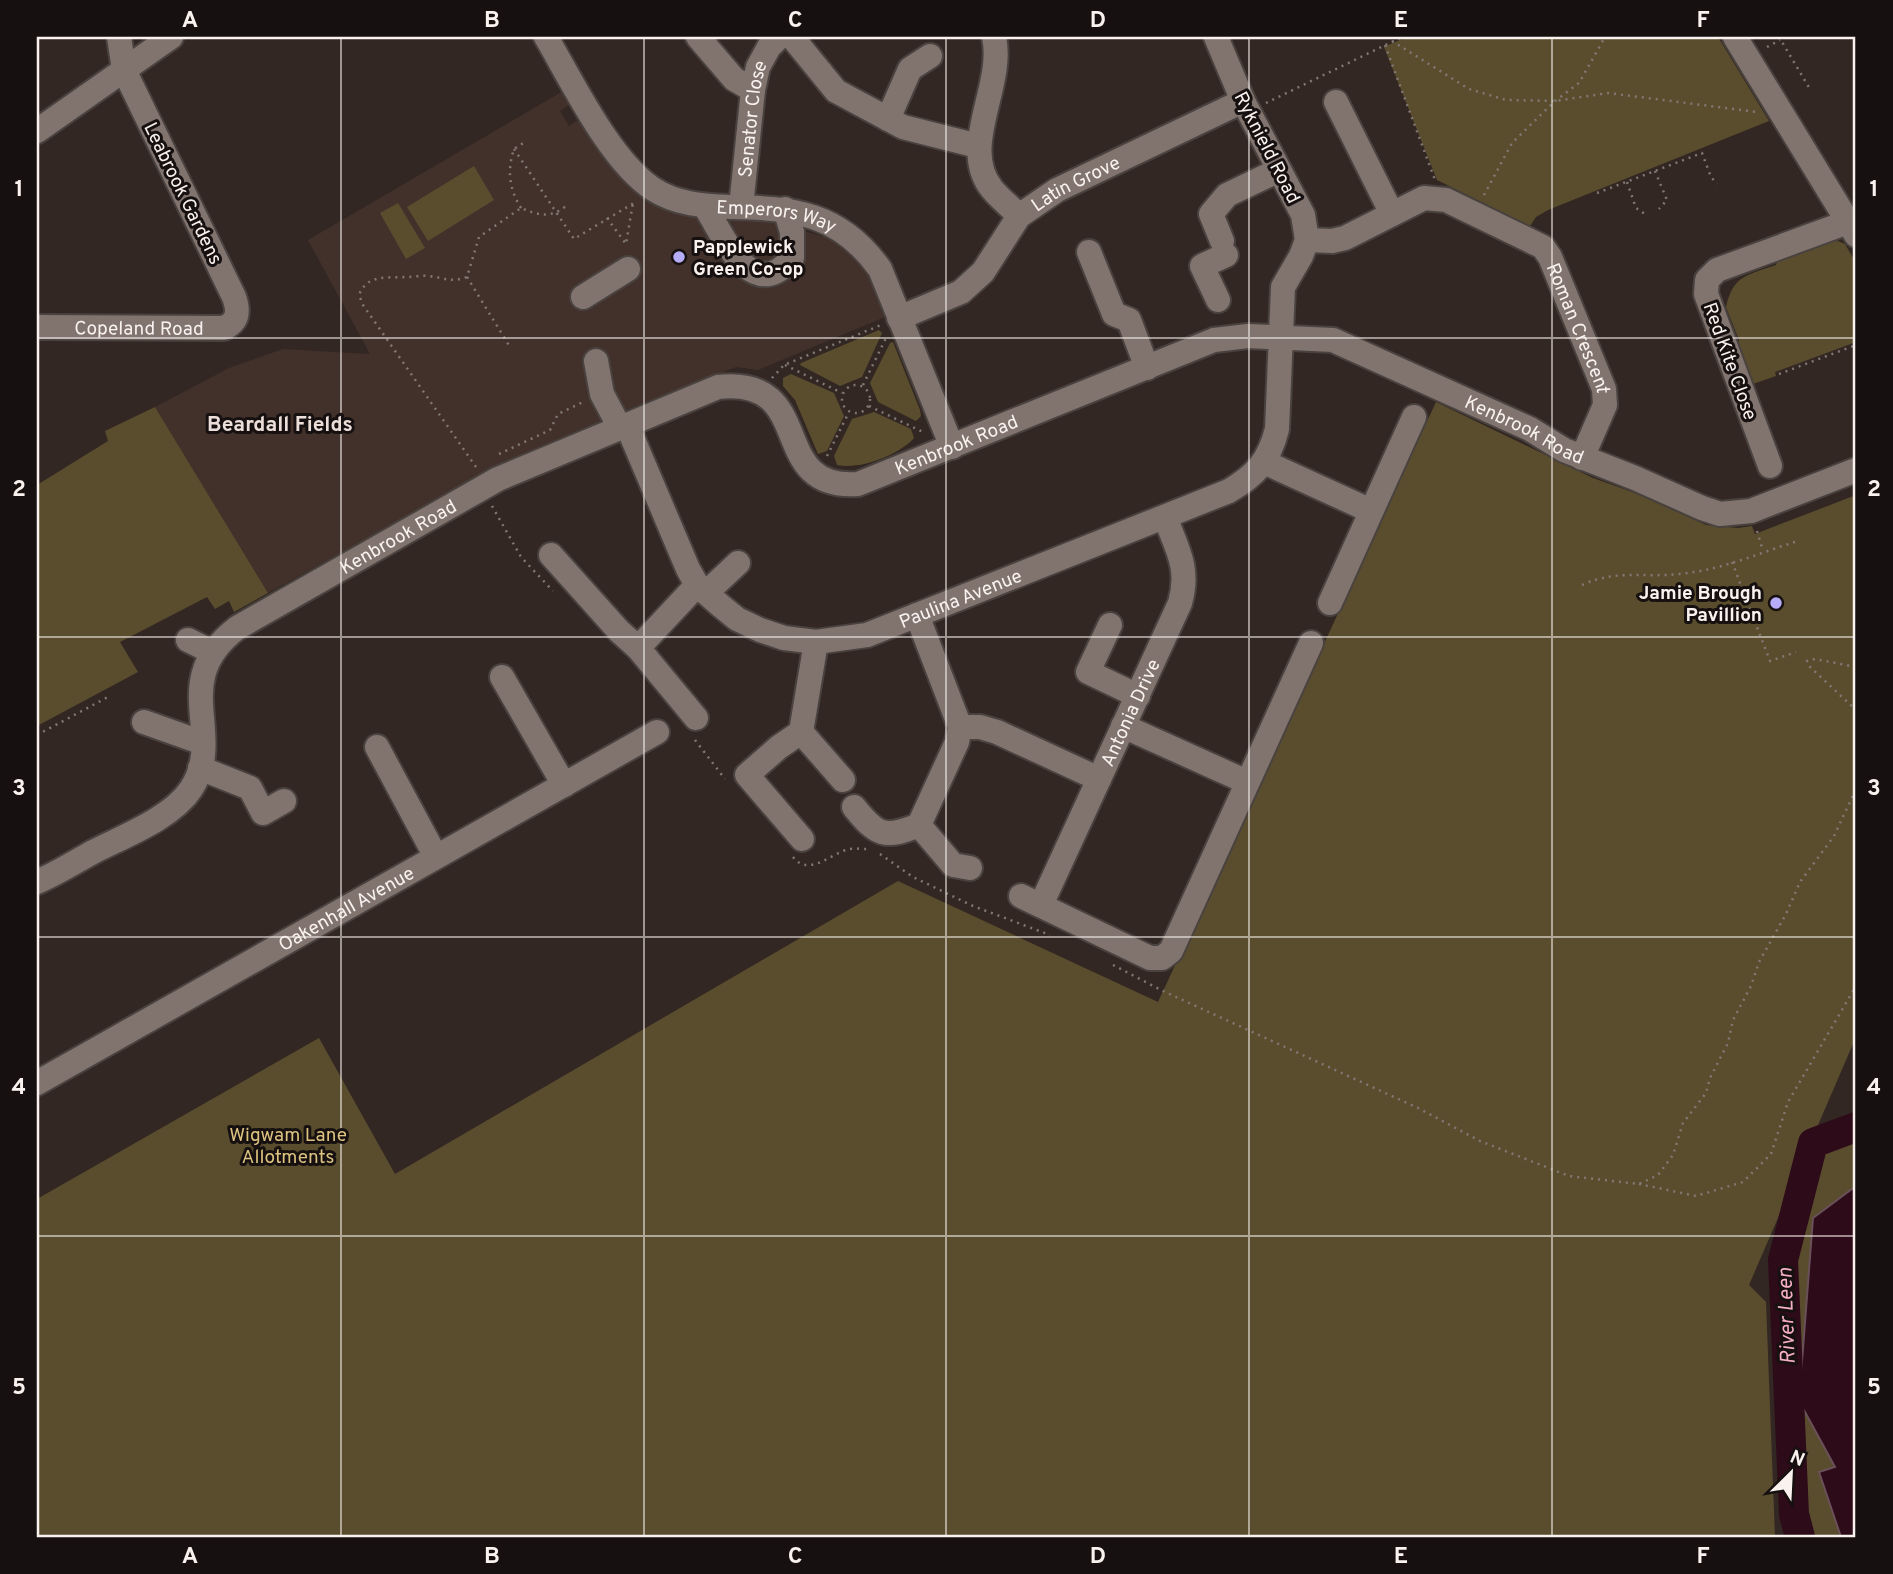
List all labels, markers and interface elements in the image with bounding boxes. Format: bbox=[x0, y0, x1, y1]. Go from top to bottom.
text: A bbox=[182, 7, 198, 36]
text: B bbox=[484, 7, 500, 36]
text: C bbox=[788, 7, 802, 36]
text: D bbox=[1090, 7, 1106, 36]
text: E bbox=[1394, 7, 1408, 36]
text: F bbox=[1696, 7, 1710, 36]
street label: Senator Close bbox=[734, 56, 774, 179]
street label: Ryknield Road bbox=[1228, 88, 1305, 208]
street label: Leabrook Gardens bbox=[137, 119, 227, 269]
street label: Latin Grove bbox=[1027, 152, 1125, 218]
text: 1 bbox=[14, 176, 24, 205]
text: 1 bbox=[1869, 176, 1879, 205]
street label: Emperors Way bbox=[716, 196, 840, 239]
place label: Papplewick Green Co-op bbox=[693, 236, 803, 282]
marker: Papplewick Green Co-op bbox=[671, 249, 687, 265]
street label: Roman Crescent bbox=[1540, 260, 1614, 394]
street label: Red Kite Close bbox=[1697, 300, 1762, 424]
street label: Copeland Road bbox=[74, 317, 204, 342]
street label: Kenbrook Road bbox=[1460, 391, 1587, 471]
street label: Kenbrook Road bbox=[892, 411, 1022, 482]
district label: Beardall Fields bbox=[207, 412, 353, 439]
text: 2 bbox=[12, 476, 26, 505]
text: 2 bbox=[1867, 476, 1881, 505]
street label: Kenbrook Road bbox=[336, 495, 461, 581]
street label: Paulina Avenue bbox=[896, 565, 1026, 635]
place label: Jamie Brough Pavillion bbox=[1639, 582, 1762, 628]
marker: Jamie Brough Pavillion bbox=[1768, 595, 1784, 611]
street label: Antonia Drive bbox=[1096, 656, 1167, 771]
text: 3 bbox=[12, 775, 26, 804]
text: 3 bbox=[1867, 775, 1881, 804]
street label: Oakenhall Avenue bbox=[275, 862, 419, 958]
text: 4 bbox=[12, 1074, 26, 1103]
text: 4 bbox=[1867, 1074, 1881, 1103]
park label: Wigwam Lane Allotments bbox=[229, 1124, 347, 1170]
water label: River Leen bbox=[1772, 1266, 1803, 1365]
text: 5 bbox=[12, 1374, 26, 1403]
text: 5 bbox=[1867, 1374, 1881, 1403]
north arrow bbox=[1756, 1438, 1826, 1508]
text: N bbox=[1786, 1446, 1808, 1473]
text: A bbox=[182, 1543, 198, 1572]
text: B bbox=[484, 1543, 500, 1572]
text: C bbox=[788, 1543, 802, 1572]
text: D bbox=[1090, 1543, 1106, 1572]
text: E bbox=[1394, 1543, 1408, 1572]
text: F bbox=[1696, 1543, 1710, 1572]

